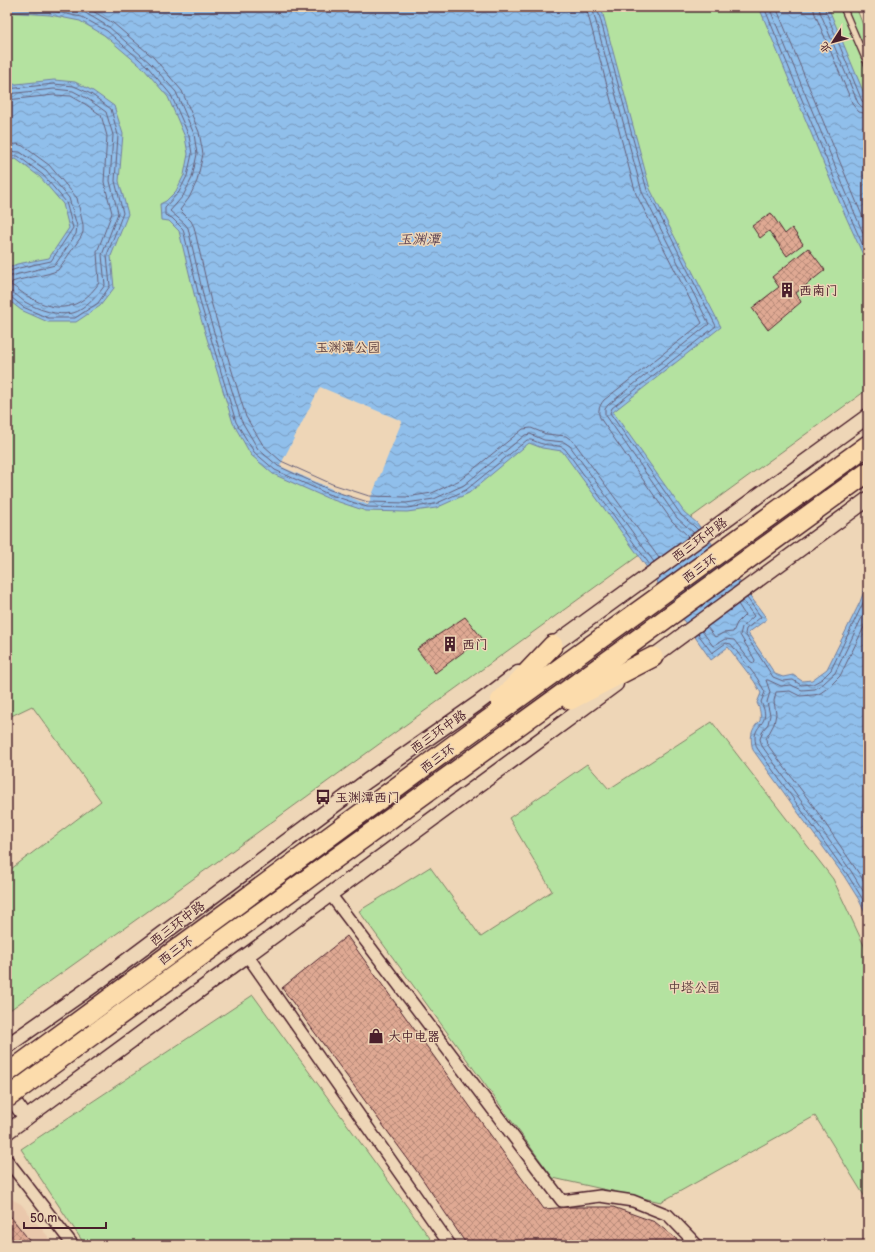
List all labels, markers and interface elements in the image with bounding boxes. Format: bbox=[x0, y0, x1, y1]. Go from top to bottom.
north arrow bbox=[813, 22, 853, 62]
text: 北 bbox=[817, 39, 834, 56]
water label: 玉渊潭 bbox=[398, 231, 441, 248]
building icon: 西南门 bbox=[778, 281, 796, 299]
place label: 西南门 bbox=[799, 283, 838, 299]
park label: 玉渊潭公园 bbox=[315, 340, 381, 356]
street label: 西三环中路 bbox=[669, 514, 731, 565]
street label: 西三环 bbox=[679, 551, 720, 587]
building icon: 西门 bbox=[441, 635, 459, 653]
place label: 西门 bbox=[462, 637, 488, 653]
street label: 西三环中路 bbox=[407, 707, 470, 757]
street label: 西三环 bbox=[417, 741, 458, 777]
bus stop icon: 玉渊潭西门 bbox=[314, 788, 332, 806]
place label: 玉渊潭西门 bbox=[335, 790, 400, 806]
street label: 西三环中路 bbox=[147, 898, 208, 950]
street label: 西三环 bbox=[155, 933, 196, 969]
park label: 中塔公园 bbox=[668, 980, 720, 996]
shop icon: 大中电器 bbox=[367, 1027, 385, 1045]
place label: 大中电器 bbox=[388, 1029, 440, 1045]
scale bar bbox=[24, 1204, 106, 1230]
text: 50 m bbox=[30, 1211, 57, 1226]

